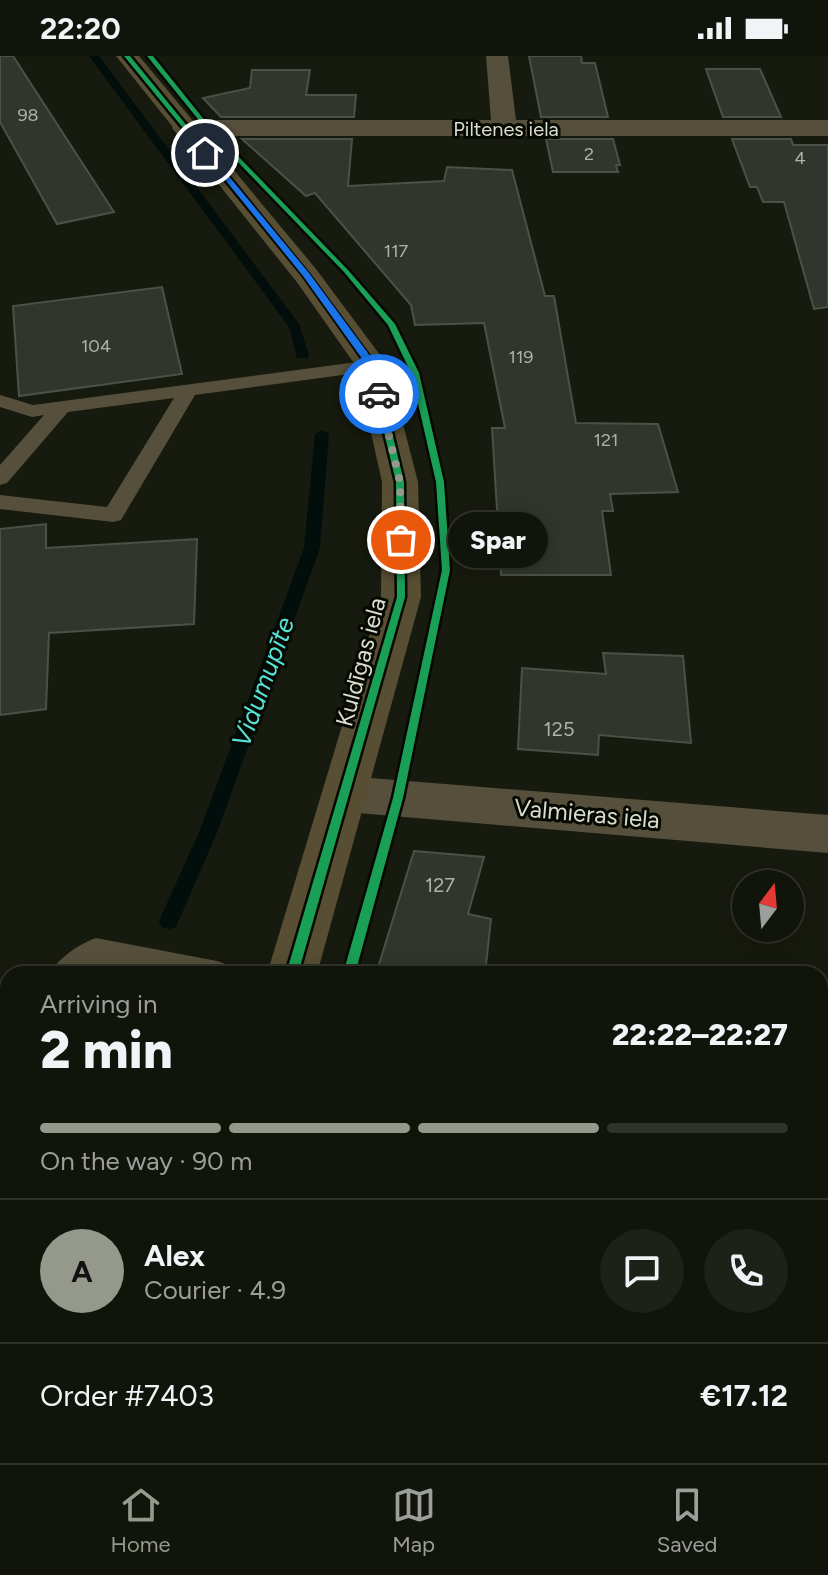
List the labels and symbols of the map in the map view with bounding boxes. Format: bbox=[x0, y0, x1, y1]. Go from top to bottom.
house number: 98 bbox=[17, 104, 39, 126]
street label: Piltenes iela bbox=[453, 117, 559, 141]
pin bbox=[171, 119, 239, 187]
house number: 2 bbox=[584, 143, 594, 165]
house number: 4 bbox=[794, 147, 806, 169]
house number: 117 bbox=[384, 240, 409, 262]
house number: 104 bbox=[81, 335, 111, 357]
house number: 119 bbox=[508, 346, 534, 368]
courier bbox=[339, 354, 419, 434]
house number: 121 bbox=[594, 429, 618, 451]
pin bbox=[367, 506, 435, 574]
callout: Spar bbox=[449, 512, 549, 568]
street label: Kuldīgas iela bbox=[329, 594, 392, 730]
water label: Vidumupīte bbox=[225, 613, 301, 751]
house number: 125 bbox=[544, 717, 574, 741]
street label: Valmieras iela bbox=[513, 793, 661, 834]
north arrow bbox=[732, 870, 804, 942]
house number: 127 bbox=[425, 873, 455, 897]

